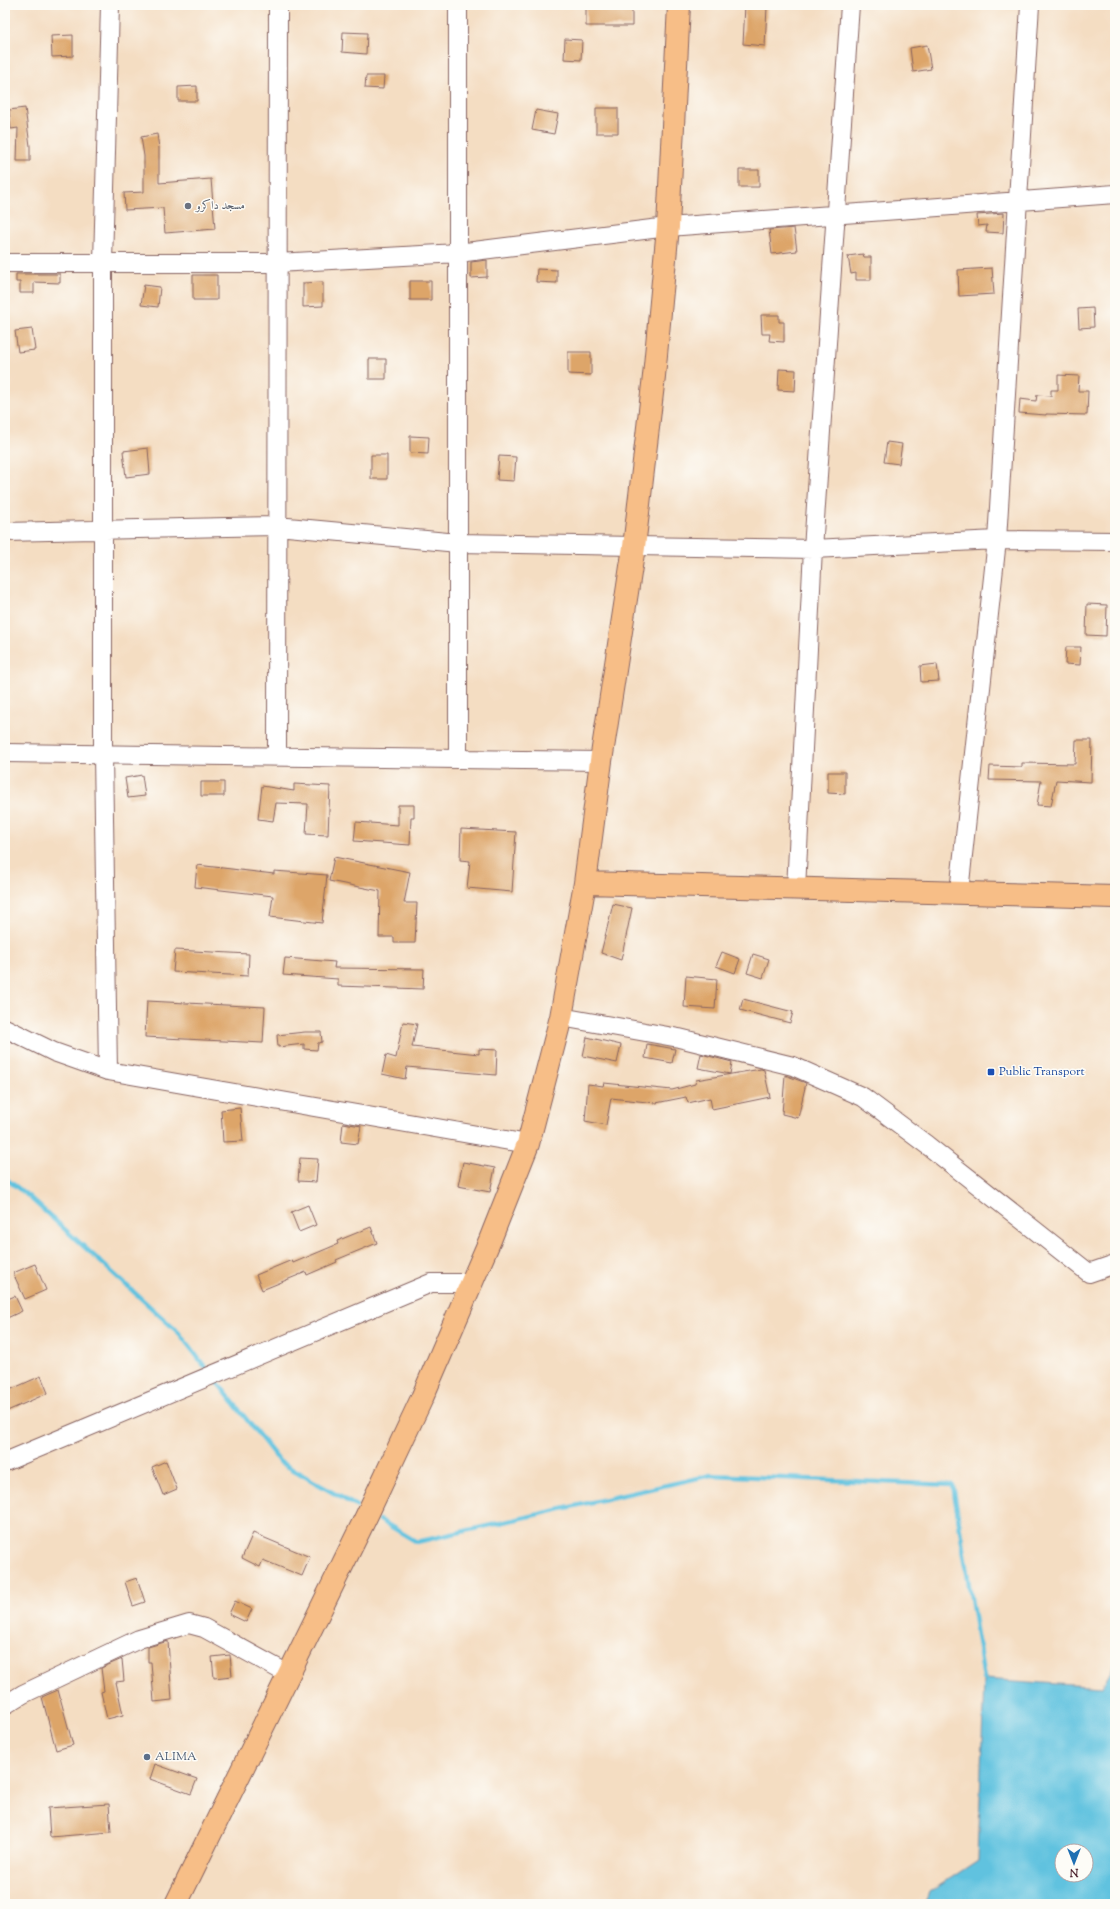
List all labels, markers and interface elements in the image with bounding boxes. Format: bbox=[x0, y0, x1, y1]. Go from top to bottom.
place label: مسجد داكرو bbox=[194, 197, 245, 215]
marker: مسجد داكرو bbox=[183, 201, 193, 211]
place label: Public Transport bbox=[999, 1063, 1085, 1081]
marker: Public Transport bbox=[986, 1067, 996, 1077]
place label: ALIMA bbox=[155, 1748, 197, 1766]
marker: ALIMA bbox=[142, 1752, 152, 1762]
north arrow bbox=[1054, 1843, 1094, 1883]
text: N bbox=[1069, 1864, 1079, 1880]

